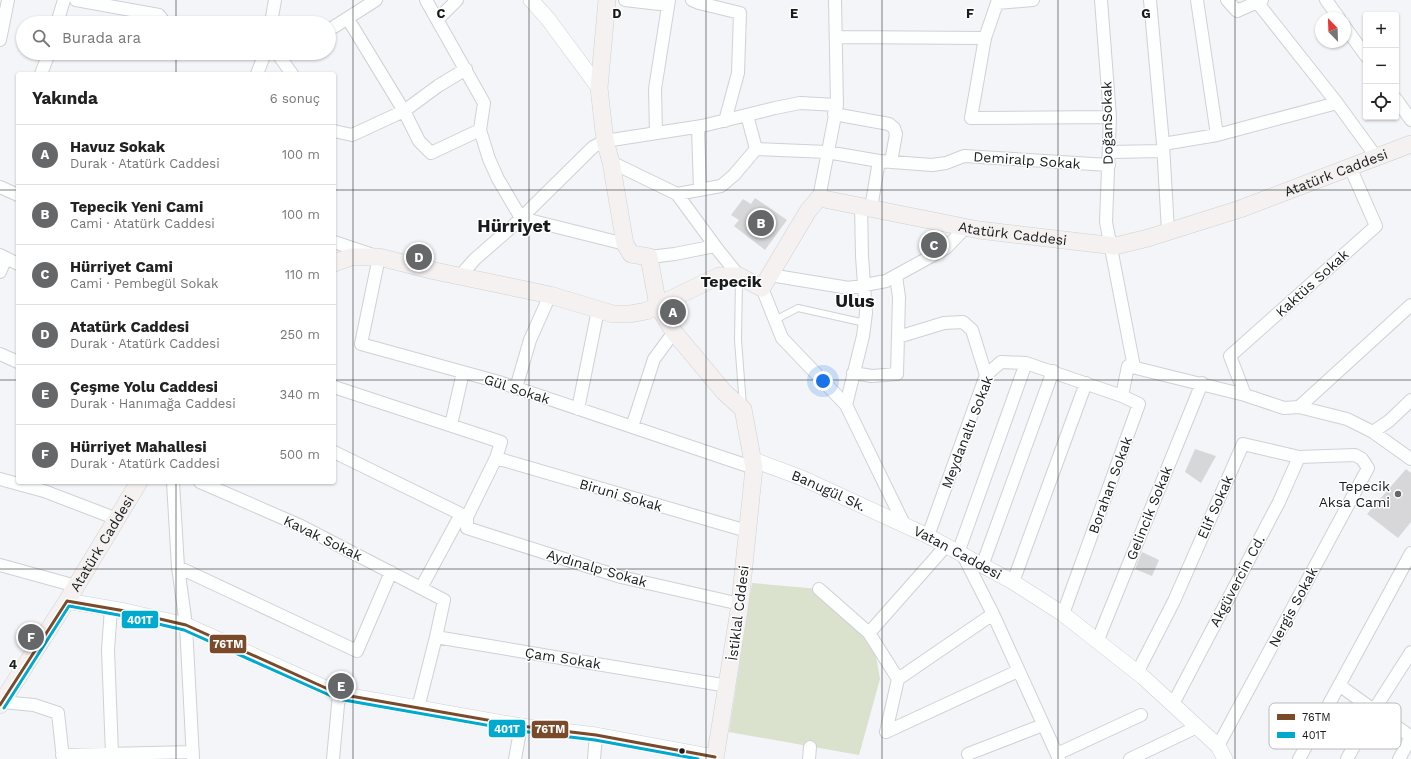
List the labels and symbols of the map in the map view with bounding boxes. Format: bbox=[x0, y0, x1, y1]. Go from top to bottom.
text: C bbox=[437, 6, 446, 21]
text: D bbox=[612, 6, 622, 21]
text: E bbox=[790, 6, 798, 21]
text: F bbox=[966, 6, 974, 21]
text: G bbox=[1141, 6, 1151, 21]
north arrow bbox=[1315, 12, 1351, 48]
street label: DoğanSokak bbox=[1098, 81, 1116, 165]
street label: Atatürk Caddesi bbox=[1282, 146, 1390, 199]
street label: Demiralp Sokak bbox=[973, 148, 1081, 172]
pin: B bbox=[748, 208, 774, 238]
district label: Hürriyet bbox=[477, 215, 551, 236]
street label: Atatürk Caddesi bbox=[957, 218, 1068, 248]
pin: C bbox=[921, 230, 947, 260]
pin: D bbox=[406, 242, 432, 272]
street label: Kaktüs Sokak bbox=[1272, 246, 1352, 320]
district label: Tepecik bbox=[700, 272, 762, 291]
district label: Ulus bbox=[835, 290, 875, 311]
pin: A bbox=[660, 297, 686, 327]
street label: Gül Sokak bbox=[482, 371, 552, 407]
your location bbox=[813, 371, 833, 391]
street label: Meydanaltı Sokak bbox=[938, 373, 996, 491]
street label: Borahan Sokak bbox=[1085, 434, 1135, 536]
street label: Gelincik Sokak bbox=[1123, 464, 1175, 562]
street label: Banugül Sk. bbox=[790, 467, 868, 514]
street label: Elif Sokak bbox=[1194, 473, 1236, 541]
street label: Biruni Sokak bbox=[578, 476, 664, 514]
place label: Tepecik Aksa Cami bbox=[1319, 478, 1390, 510]
marker: Tepecik Aksa Cami bbox=[1393, 489, 1403, 499]
street label: Atatürk Caddesi bbox=[67, 493, 137, 594]
street label: Kavak Sokak bbox=[281, 512, 365, 564]
street label: Vatan Caddesi bbox=[911, 523, 1004, 582]
street label: Akgüvercin Cd. bbox=[1206, 533, 1268, 629]
street label: Aydınalp Sokak bbox=[545, 546, 649, 590]
street label: İstiklal Cddesi bbox=[724, 564, 752, 662]
street label: Nergis Sokak bbox=[1265, 564, 1321, 650]
line badge: 401T bbox=[121, 610, 159, 629]
text: 401T bbox=[127, 614, 153, 627]
pin: F bbox=[18, 622, 44, 652]
line badge: 76TM bbox=[209, 634, 247, 654]
text: 76TM bbox=[213, 638, 243, 651]
street label: Çam Sokak bbox=[524, 644, 602, 672]
text: 4 bbox=[9, 657, 18, 672]
pin: E bbox=[328, 671, 354, 701]
legend bbox=[1269, 703, 1401, 749]
text: 76TM bbox=[1302, 711, 1331, 724]
line badge: 401T bbox=[488, 719, 526, 738]
line badge: 76TM bbox=[531, 720, 569, 739]
text: 401T bbox=[494, 723, 520, 736]
text: 76TM bbox=[535, 723, 565, 736]
text: 401T bbox=[1302, 729, 1327, 742]
unlabelled marker bbox=[677, 746, 687, 756]

